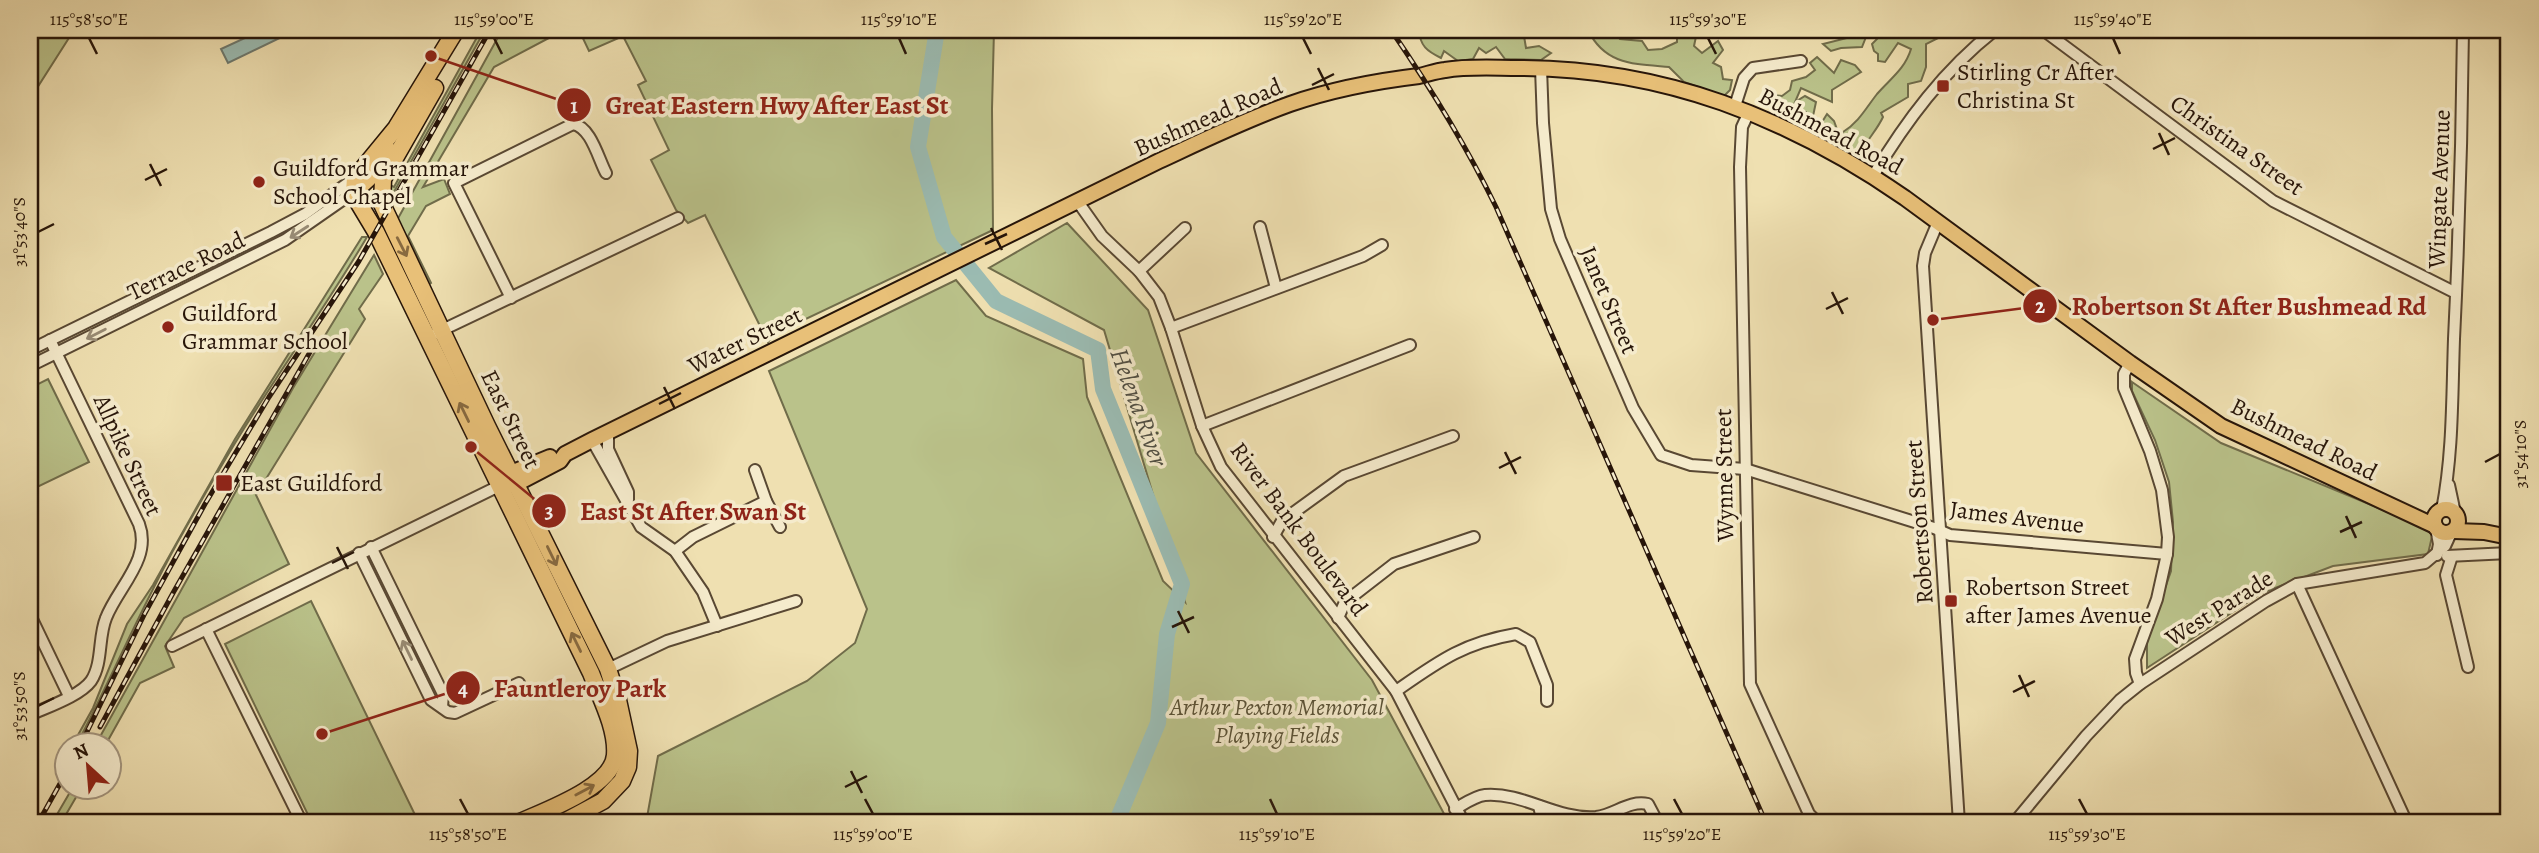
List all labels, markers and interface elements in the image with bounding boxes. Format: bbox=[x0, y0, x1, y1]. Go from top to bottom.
text: 115°58'50"E bbox=[50, 7, 128, 31]
text: 115°59'00"E bbox=[454, 7, 534, 31]
text: 115°59'10"E bbox=[861, 7, 937, 31]
text: 115°59'20"E bbox=[1264, 7, 1342, 31]
text: 115°59'30"E bbox=[1669, 7, 1747, 31]
text: 115°59'40"E bbox=[2074, 7, 2152, 31]
place label: Stirling Cr After Christina St bbox=[1957, 56, 2114, 116]
street label: Bushmead Road bbox=[1129, 70, 1287, 164]
marker: Stirling Cr After Christina St bbox=[1935, 78, 1951, 94]
street label: Bushmead Road bbox=[1753, 79, 1909, 183]
callout: Great Eastern Hwy After East St bbox=[557, 82, 963, 129]
street label: Christina Street bbox=[2164, 87, 2310, 203]
text: Great Eastern Hwy After East St bbox=[606, 88, 949, 123]
text: 1 bbox=[570, 92, 578, 120]
street label: Wingate Avenue bbox=[2420, 109, 2458, 270]
place label: Guildford Grammar School Chapel bbox=[273, 152, 469, 212]
marker: Guildford Grammar School Chapel bbox=[251, 174, 267, 190]
text: 31°53'40"S bbox=[7, 197, 31, 267]
street label: Terrace Road bbox=[122, 224, 250, 308]
one-way arrow bbox=[289, 225, 309, 239]
one-way arrow bbox=[395, 236, 409, 257]
street label: Janet Street bbox=[1572, 241, 1646, 359]
callout: Robertson St After Bushmead Rd bbox=[2022, 282, 2440, 329]
text: Robertson St After Bushmead Rd bbox=[2071, 289, 2428, 324]
text: 2 bbox=[2035, 292, 2045, 320]
place label: Guildford Grammar School bbox=[182, 297, 348, 357]
street label: Water Street bbox=[682, 299, 807, 382]
marker: Guildford Grammar School bbox=[160, 319, 176, 335]
one-way arrow bbox=[86, 328, 107, 342]
water label: Helena River bbox=[1101, 343, 1177, 472]
street label: East Street bbox=[473, 364, 549, 474]
street label: Allpike Street bbox=[85, 388, 170, 521]
street label: Bushmead Road bbox=[2225, 390, 2383, 488]
one-way arrow bbox=[457, 402, 471, 423]
street label: Wynne Street bbox=[1707, 408, 1741, 543]
text: 31°54'10"S bbox=[2508, 420, 2532, 488]
street label: River Bank Boulevard bbox=[1223, 435, 1375, 623]
street label: Robertson Street bbox=[1897, 439, 1941, 605]
place label: East Guildford bbox=[240, 467, 383, 499]
marker: East Guildford bbox=[214, 473, 234, 493]
callout: East St After Swan St bbox=[531, 487, 820, 534]
street label: James Avenue bbox=[1948, 493, 2086, 541]
text: East St After Swan St bbox=[580, 494, 806, 529]
text: 3 bbox=[544, 497, 554, 525]
one-way arrow bbox=[545, 545, 559, 566]
street label: West Parade bbox=[2158, 562, 2279, 654]
place label: Robertson Street after James Avenue bbox=[1965, 571, 2151, 631]
marker: Robertson Street after James Avenue bbox=[1943, 593, 1959, 609]
one-way arrow bbox=[569, 632, 583, 653]
one-way arrow bbox=[400, 640, 414, 661]
callout: Fauntleroy Park bbox=[445, 665, 681, 712]
text: 31°53'50"S bbox=[7, 671, 31, 741]
text: Fauntleroy Park bbox=[494, 671, 667, 706]
text: 4 bbox=[458, 675, 468, 703]
park label: Arthur Pexton Memorial Playing Fields bbox=[1168, 691, 1384, 751]
north arrow bbox=[52, 730, 122, 800]
text: N bbox=[69, 737, 93, 766]
one-way arrow bbox=[574, 782, 595, 796]
text: 115°58'50"E bbox=[429, 822, 507, 846]
text: 115°59'00"E bbox=[833, 822, 913, 846]
text: 115°59'10"E bbox=[1239, 822, 1315, 846]
text: 115°59'20"E bbox=[1643, 822, 1721, 846]
text: 115°59'30"E bbox=[2048, 822, 2126, 846]

